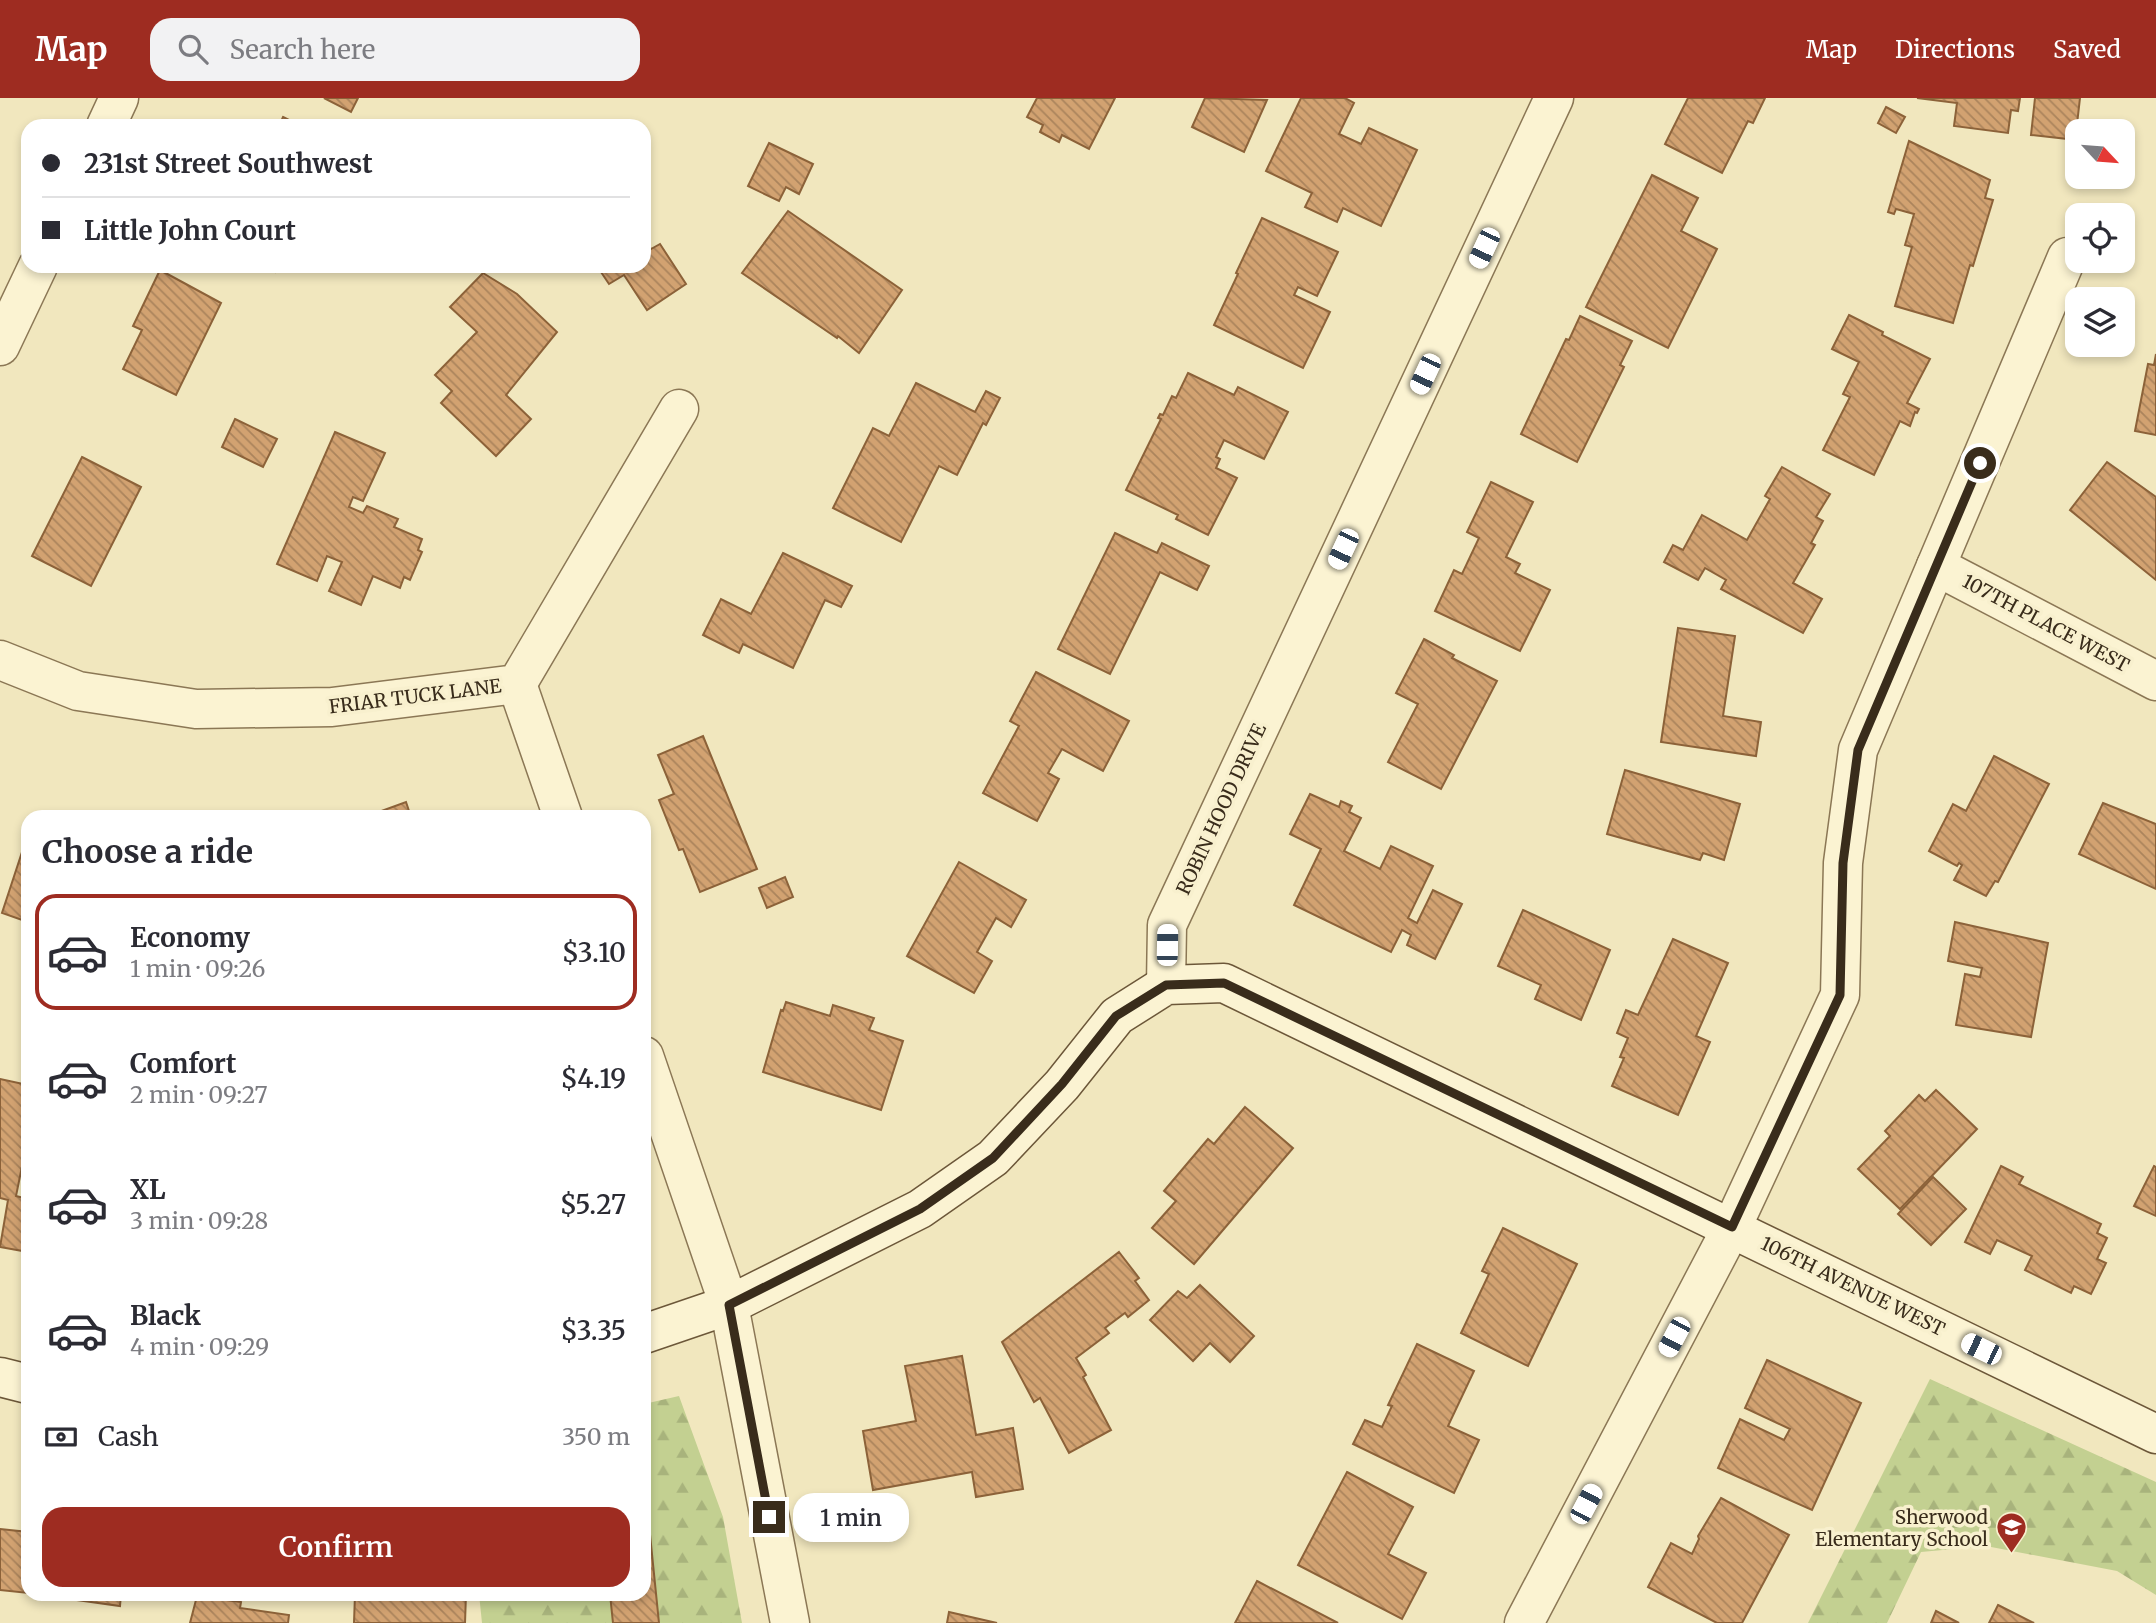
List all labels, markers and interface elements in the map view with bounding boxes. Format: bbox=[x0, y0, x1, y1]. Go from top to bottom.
search box bbox=[150, 18, 640, 81]
text: Map bbox=[35, 29, 108, 70]
icon: search bbox=[174, 30, 212, 68]
text: Search here bbox=[230, 33, 375, 66]
text: Map bbox=[1806, 34, 1857, 65]
text: Directions bbox=[1895, 34, 2015, 65]
text: Saved bbox=[2053, 34, 2121, 65]
north arrow bbox=[2065, 119, 2135, 189]
map controls bbox=[2065, 119, 2135, 357]
text: 231st Street Southwest bbox=[84, 147, 373, 180]
button: locate bbox=[2065, 203, 2135, 273]
text: Little John Court bbox=[84, 214, 296, 247]
car bbox=[1466, 225, 1503, 271]
button: layers bbox=[2065, 287, 2135, 357]
car bbox=[1407, 351, 1444, 397]
route start bbox=[1964, 447, 1996, 479]
car bbox=[1325, 526, 1362, 572]
street label: 107TH PLACE WEST bbox=[1958, 569, 2134, 677]
street label: FRIAR TUCK LANE bbox=[327, 674, 503, 718]
street label: ROBIN HOOD DRIVE bbox=[1171, 720, 1271, 898]
text: Choose a ride bbox=[42, 832, 253, 872]
icon: car bbox=[46, 921, 109, 984]
text: Economy bbox=[130, 921, 250, 954]
car bbox=[1157, 924, 1178, 966]
text: $3.10 bbox=[562, 936, 626, 969]
text: 1 min · 09:26 bbox=[130, 954, 265, 983]
icon: car bbox=[46, 1047, 109, 1110]
text: Comfort bbox=[130, 1047, 236, 1080]
text: $4.19 bbox=[561, 1062, 626, 1095]
text: 2 min · 09:27 bbox=[130, 1080, 268, 1109]
icon: car bbox=[46, 1173, 109, 1236]
text: XL bbox=[130, 1173, 166, 1206]
text: $5.27 bbox=[560, 1188, 626, 1221]
text: 3 min · 09:28 bbox=[130, 1206, 268, 1235]
street label: 106TH AVENUE WEST bbox=[1757, 1231, 1949, 1341]
icon: car bbox=[46, 1299, 109, 1362]
text: Black bbox=[130, 1299, 201, 1332]
text: $3.35 bbox=[561, 1314, 626, 1347]
car bbox=[1655, 1314, 1694, 1360]
car bbox=[1958, 1330, 2005, 1368]
text: 4 min · 09:29 bbox=[130, 1332, 269, 1361]
icon: cash bbox=[42, 1418, 80, 1456]
text: Cash bbox=[98, 1420, 159, 1453]
text: 350 m bbox=[562, 1422, 630, 1451]
car bbox=[1567, 1481, 1606, 1527]
callout: 1 min bbox=[794, 1492, 909, 1542]
route end bbox=[753, 1501, 785, 1533]
text: 1 min bbox=[820, 1503, 882, 1532]
place label: Sherwood Elementary School bbox=[1815, 1505, 1988, 1551]
button: Confirm bbox=[42, 1507, 630, 1587]
school or university icon: Sherwood Elementary School bbox=[1994, 1511, 2028, 1555]

